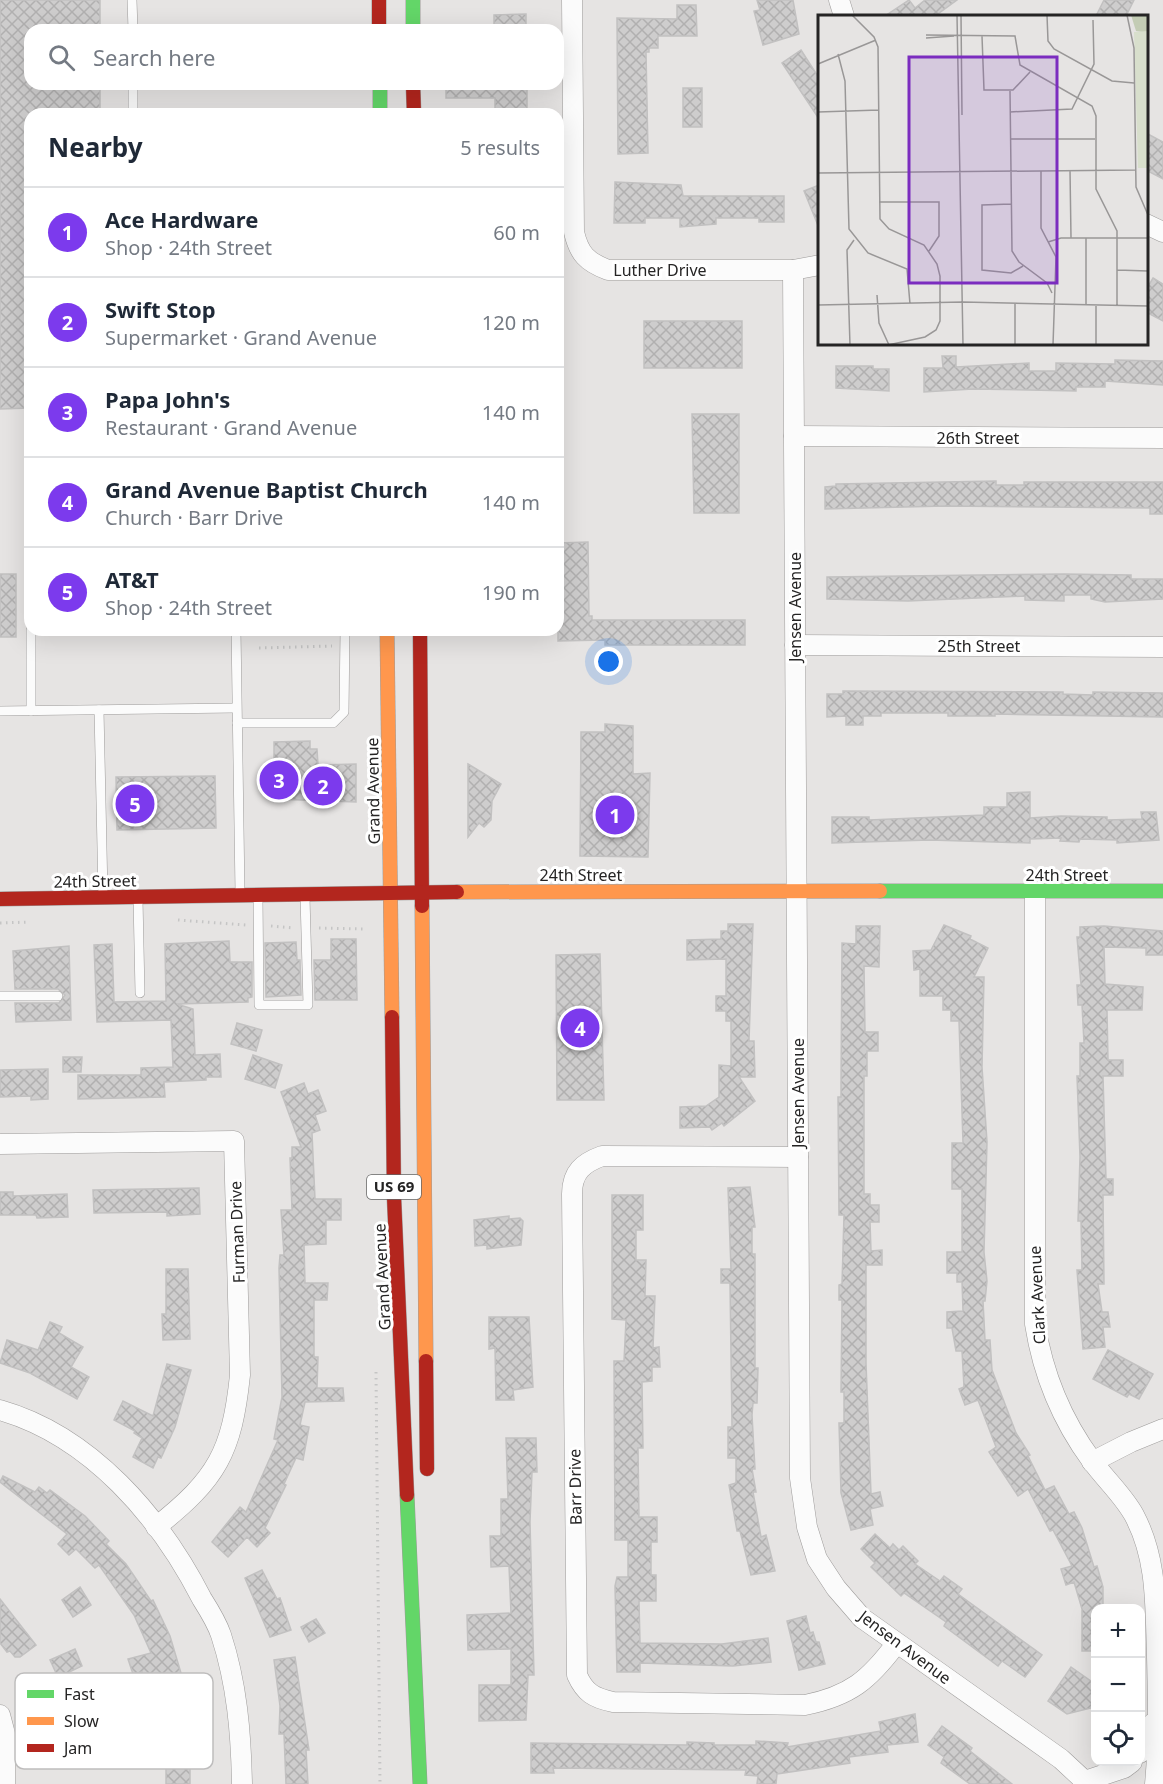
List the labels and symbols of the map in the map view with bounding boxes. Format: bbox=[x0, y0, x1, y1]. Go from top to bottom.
inset map bbox=[818, 15, 1148, 345]
street label: Luther Drive bbox=[613, 259, 707, 281]
street label: 26th Street bbox=[937, 427, 1020, 449]
street label: Jensen Avenue bbox=[784, 552, 806, 664]
street label: 25th Street bbox=[938, 635, 1021, 657]
your location bbox=[594, 647, 623, 676]
street label: Grand Avenue bbox=[361, 737, 385, 845]
pin: 3 bbox=[260, 758, 298, 802]
pin: 2 bbox=[304, 764, 342, 808]
pin: 5 bbox=[116, 782, 154, 826]
pin: 1 bbox=[596, 792, 634, 838]
street label: 24th Street bbox=[540, 864, 623, 886]
street label: 24th Street bbox=[1026, 864, 1109, 886]
street label: 24th Street bbox=[53, 869, 137, 893]
pin: 4 bbox=[560, 1006, 600, 1050]
street label: Jensen Avenue bbox=[787, 1038, 809, 1150]
road number: US 69 bbox=[367, 1175, 421, 1199]
street label: Furman Drive bbox=[224, 1180, 250, 1284]
street label: Grand Avenue bbox=[368, 1223, 396, 1331]
street label: Clark Avenue bbox=[1023, 1245, 1051, 1345]
street label: Barr Drive bbox=[563, 1449, 587, 1525]
street label: Jensen Avenue bbox=[853, 1604, 956, 1689]
legend bbox=[15, 1673, 213, 1769]
text: Fast bbox=[64, 1683, 95, 1705]
text: Slow bbox=[64, 1710, 99, 1732]
text: Jam bbox=[62, 1737, 92, 1759]

